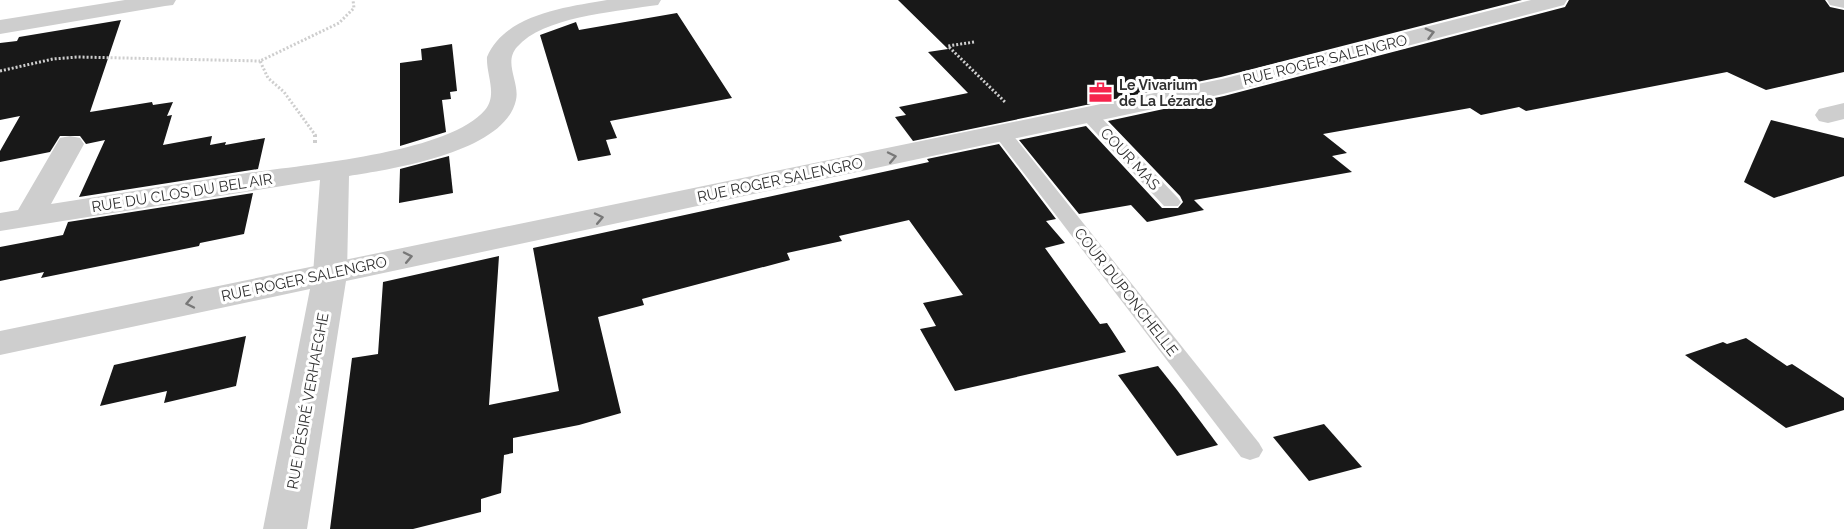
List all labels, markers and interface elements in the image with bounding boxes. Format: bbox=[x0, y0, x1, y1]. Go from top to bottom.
one-way arrow bbox=[1424, 28, 1435, 40]
street label: RUE ROGER SALENGRO bbox=[1241, 31, 1409, 89]
place label: Le Vivarium de La Lézarde bbox=[1119, 77, 1214, 109]
office icon: Le Vivarium de La Lézarde bbox=[1088, 80, 1114, 106]
street label: COUR MAS bbox=[1097, 124, 1163, 194]
one-way arrow bbox=[887, 151, 897, 164]
street label: RUE ROGER SALENGRO bbox=[695, 154, 865, 206]
street label: RUE DU CLOS DU BEL AIR bbox=[90, 170, 274, 216]
one-way arrow bbox=[593, 212, 603, 225]
street label: COUR DUPONCHELLE bbox=[1070, 224, 1182, 360]
one-way arrow bbox=[402, 252, 412, 265]
street label: RUE ROGER SALENGRO bbox=[219, 253, 389, 305]
one-way arrow bbox=[186, 296, 196, 309]
street label: RUE DÉSIRÉ VERHAEGHE bbox=[284, 311, 332, 491]

